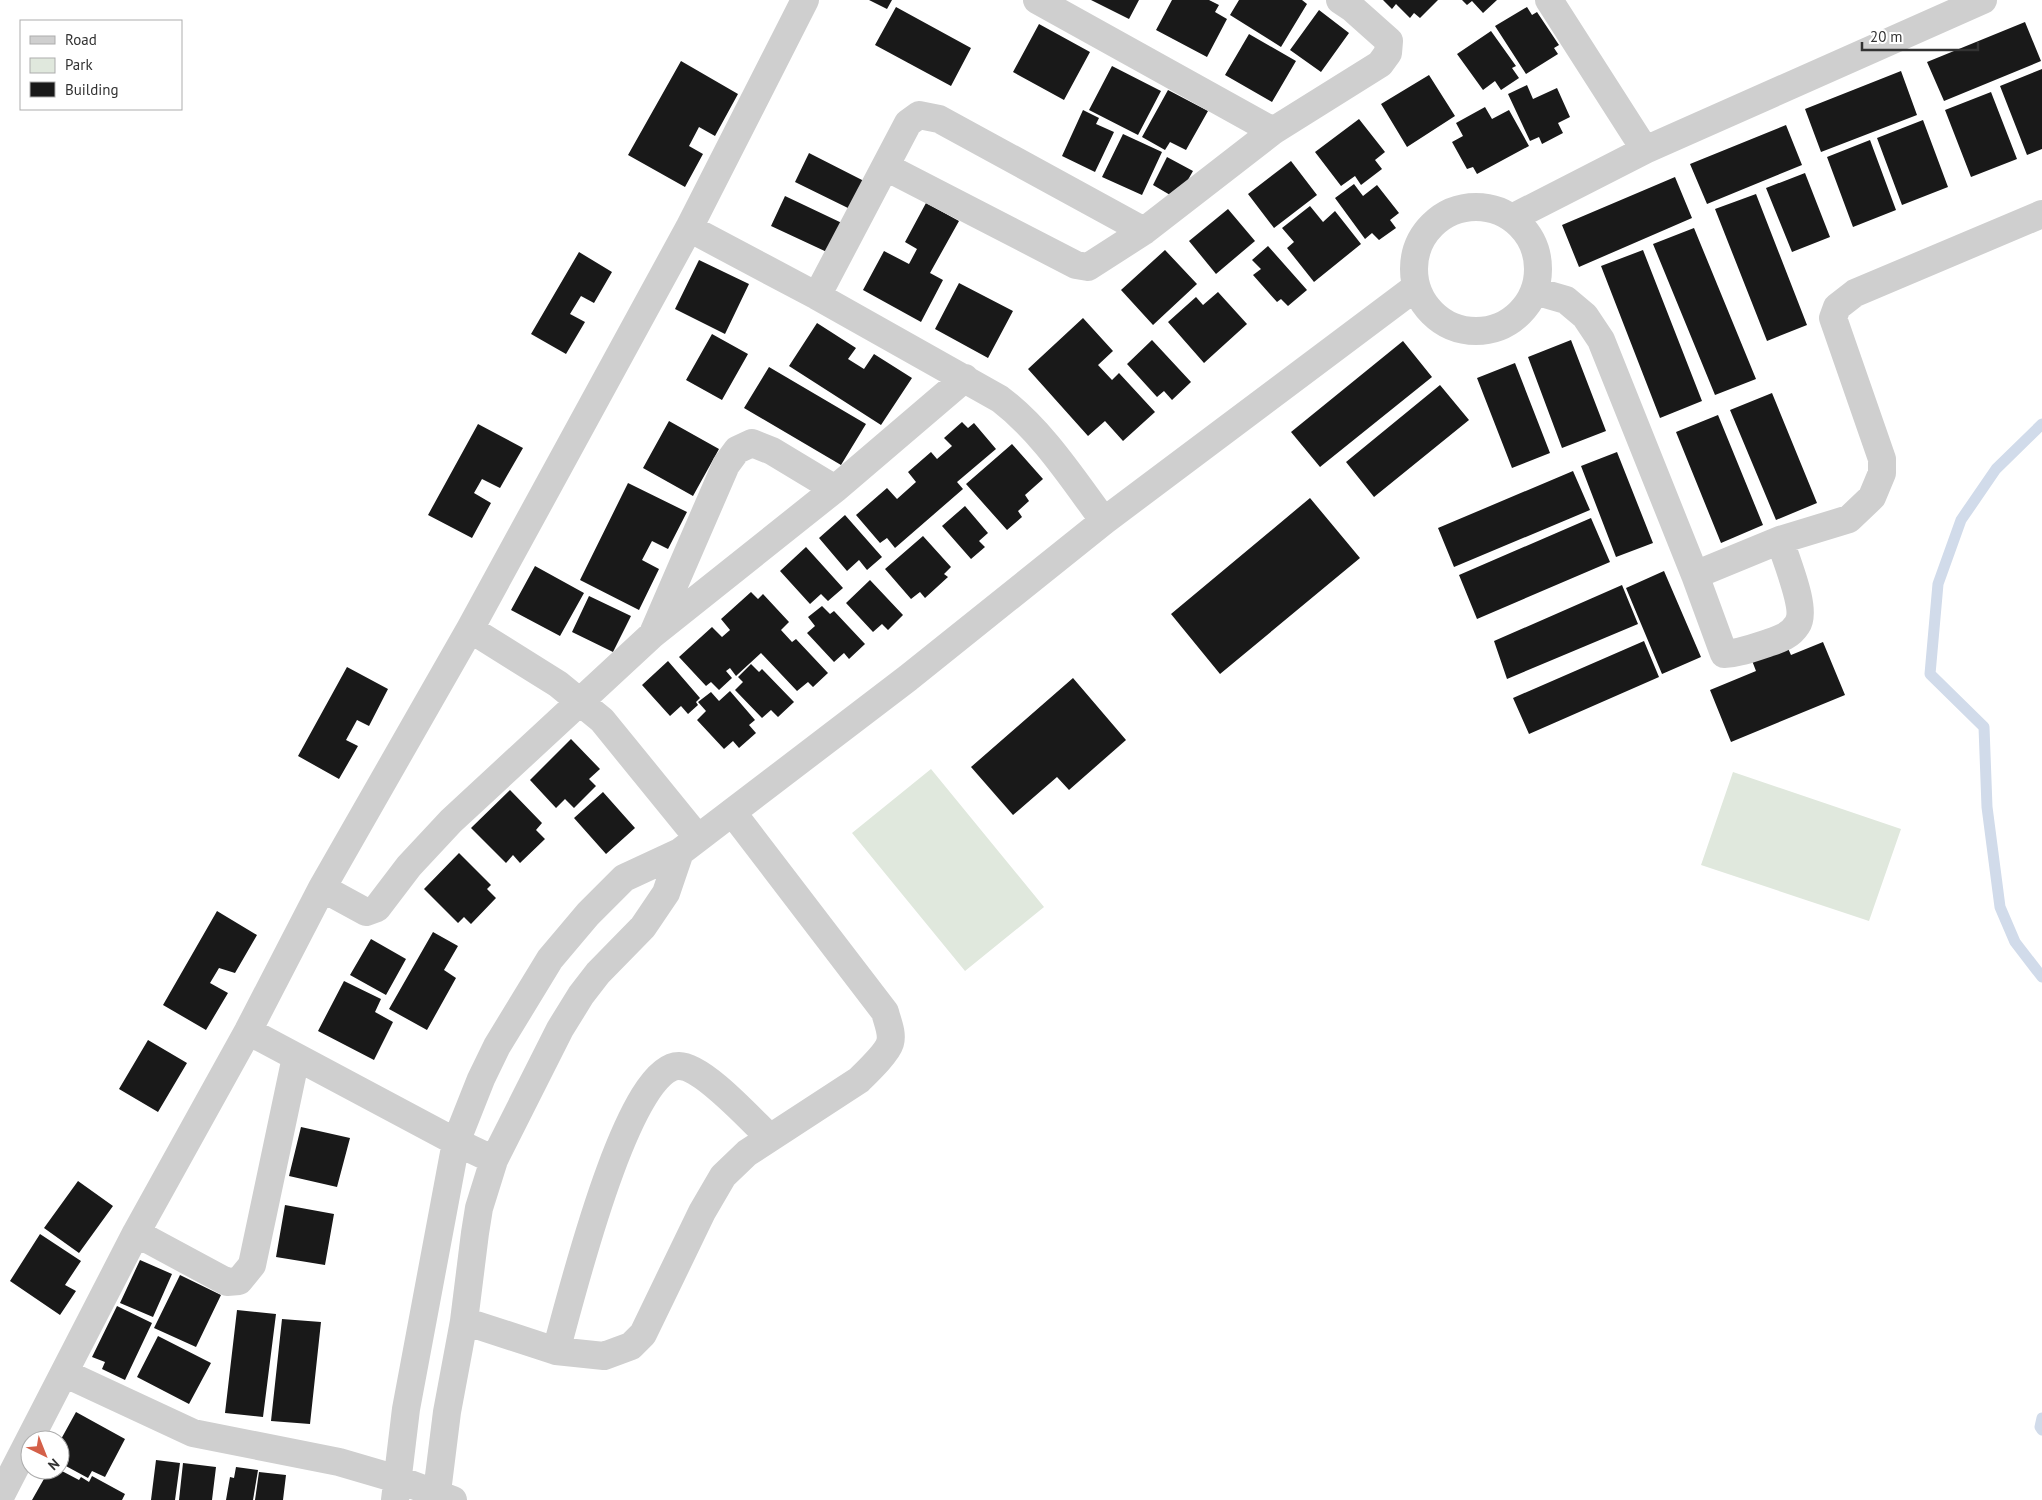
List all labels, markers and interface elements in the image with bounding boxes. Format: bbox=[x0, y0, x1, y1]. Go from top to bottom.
legend bbox=[20, 20, 182, 110]
scale bar bbox=[1862, 20, 1978, 52]
text: 20 m bbox=[1870, 27, 1903, 46]
text: Road bbox=[65, 30, 97, 49]
text: Park bbox=[65, 55, 93, 74]
text: Building bbox=[65, 80, 119, 99]
north arrow bbox=[20, 1430, 70, 1480]
text: N bbox=[44, 1455, 63, 1474]

